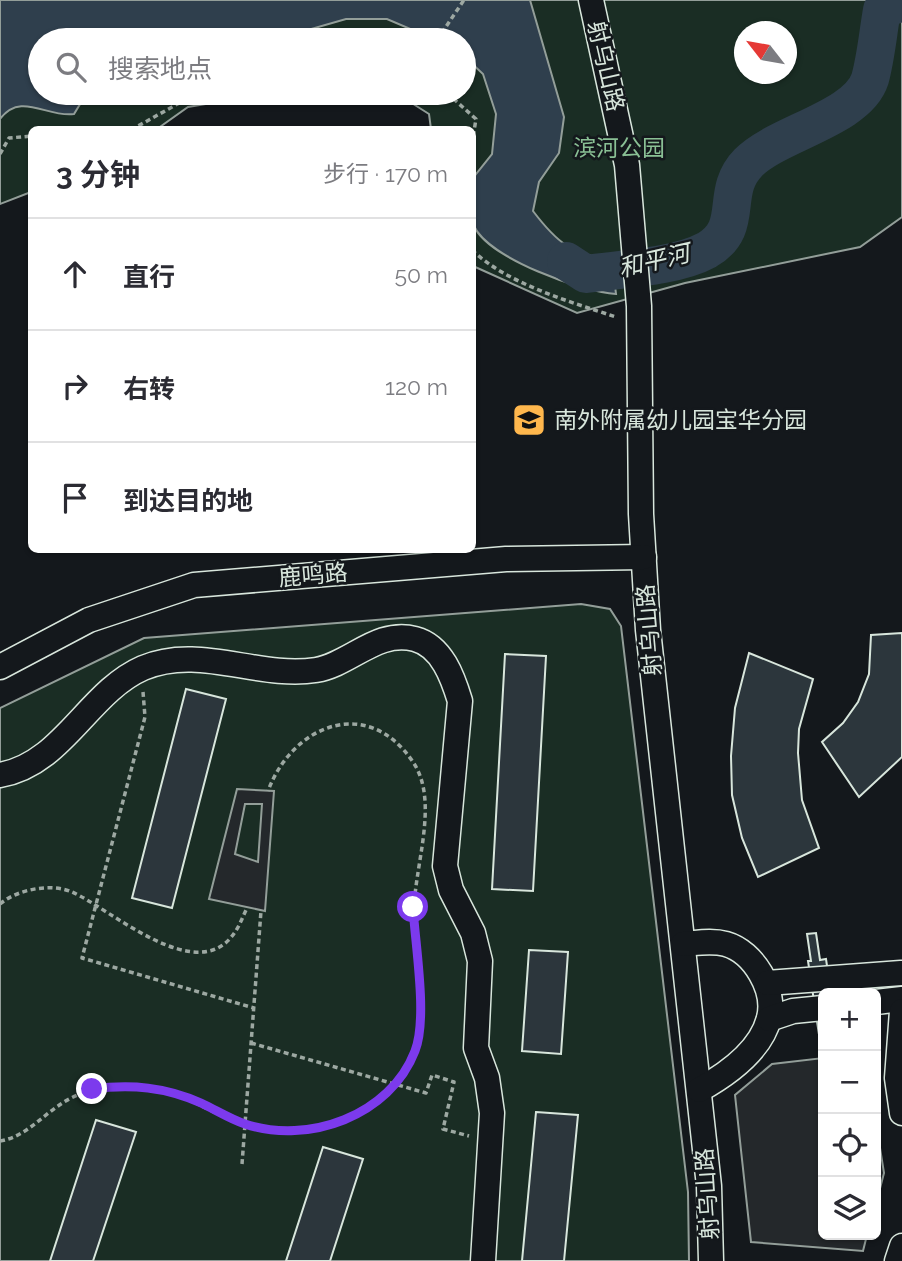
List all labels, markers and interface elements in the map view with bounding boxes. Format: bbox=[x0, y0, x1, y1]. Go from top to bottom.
street label: 射乌山路 bbox=[583, 18, 630, 114]
north arrow bbox=[734, 21, 797, 84]
search box bbox=[28, 28, 476, 105]
icon: search bbox=[52, 48, 90, 86]
text: 搜索地点 bbox=[108, 54, 212, 84]
park label: 滨河公园 bbox=[573, 134, 665, 161]
text: 3 分钟 bbox=[56, 157, 140, 192]
text: 步行 · 170 m bbox=[323, 160, 448, 187]
water label: 和平河 bbox=[616, 237, 696, 283]
icon: ahead bbox=[56, 255, 94, 293]
text: 50 m bbox=[394, 261, 448, 288]
text: 直行 bbox=[123, 262, 175, 292]
icon: right bbox=[56, 367, 94, 405]
text: 120 m bbox=[385, 373, 448, 400]
text: 右转 bbox=[123, 374, 175, 404]
school or university icon: 南外附属幼儿园宝华分园 bbox=[510, 401, 548, 439]
place label: 南外附属幼儿园宝华分园 bbox=[554, 406, 807, 433]
icon: arrive bbox=[56, 479, 94, 517]
text: 到达目的地 bbox=[123, 486, 253, 516]
street label: 鹿鸣路 bbox=[277, 558, 349, 591]
street label: 射乌山路 bbox=[631, 583, 666, 677]
route start bbox=[397, 891, 428, 922]
map controls bbox=[818, 988, 881, 1240]
button: + bbox=[818, 988, 881, 1051]
button: − bbox=[818, 1051, 881, 1114]
route end bbox=[76, 1073, 107, 1104]
button: locate bbox=[818, 1114, 881, 1177]
street label: 射乌山路 bbox=[690, 1147, 723, 1241]
button: layers bbox=[818, 1177, 881, 1240]

